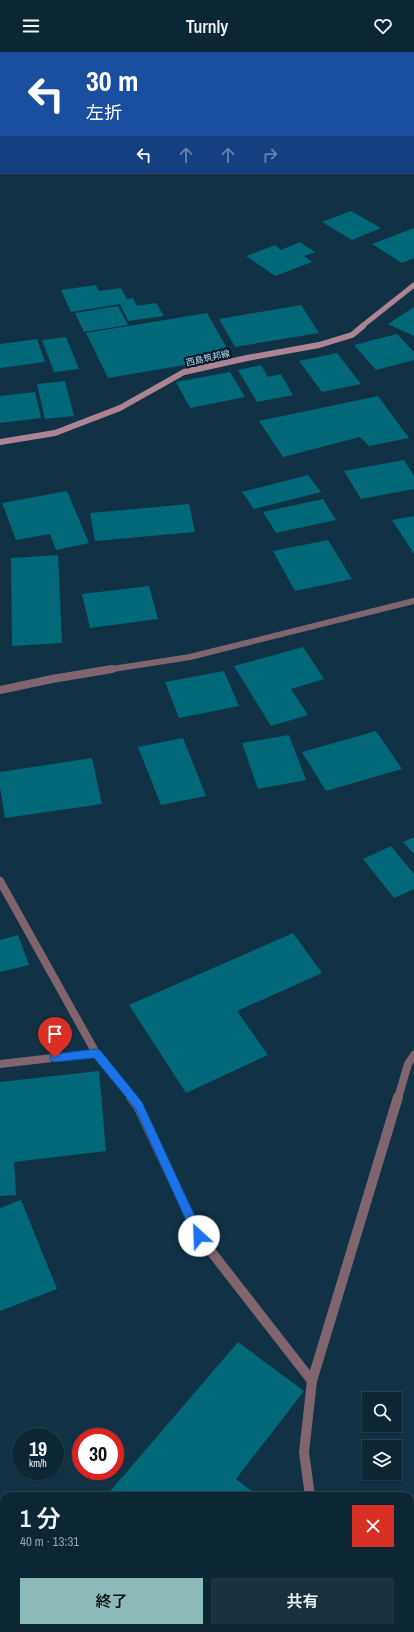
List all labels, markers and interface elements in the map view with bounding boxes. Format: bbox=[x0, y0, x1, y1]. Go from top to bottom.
text: Turnly bbox=[186, 14, 228, 39]
icon: menu bbox=[20, 15, 42, 37]
icon: heart bbox=[372, 15, 394, 37]
text: 30 m bbox=[86, 62, 138, 100]
icon: left bbox=[20, 68, 72, 120]
text: 左折 bbox=[86, 100, 122, 125]
icon: left bbox=[133, 144, 155, 166]
icon: ahead bbox=[175, 144, 197, 166]
icon: ahead bbox=[217, 144, 239, 166]
icon: right bbox=[259, 144, 281, 166]
street label: 西島筑邦線 bbox=[185, 347, 232, 369]
pin bbox=[38, 1017, 72, 1058]
icon: arrive bbox=[44, 1023, 66, 1045]
position arrow bbox=[178, 1215, 220, 1257]
map controls bbox=[362, 1392, 402, 1480]
button: search bbox=[362, 1392, 402, 1432]
speed limit sign: 30 bbox=[72, 1428, 124, 1480]
text: 19 bbox=[29, 1435, 47, 1462]
button: layers bbox=[362, 1440, 402, 1480]
text: km/h bbox=[29, 1457, 47, 1470]
text: 1 分 bbox=[20, 1502, 60, 1534]
button: close bbox=[352, 1505, 394, 1547]
text: 40 m · 13:31 bbox=[20, 1533, 79, 1550]
button: 終了 bbox=[20, 1578, 203, 1624]
button: 共有 bbox=[211, 1578, 394, 1624]

